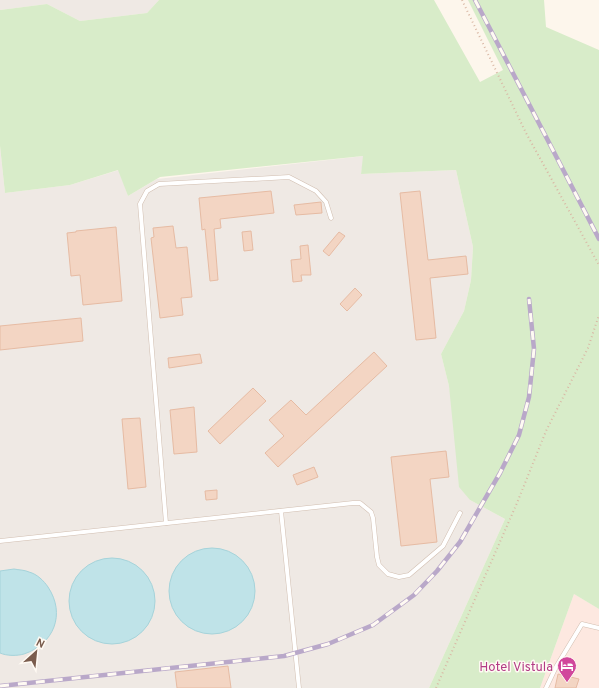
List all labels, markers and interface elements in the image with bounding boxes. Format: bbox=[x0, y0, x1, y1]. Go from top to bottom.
north arrow bbox=[16, 632, 56, 672]
text: N bbox=[33, 636, 47, 652]
hotel icon: Hotel Vistula bbox=[556, 655, 578, 683]
place label: Hotel Vistula bbox=[479, 660, 553, 676]

